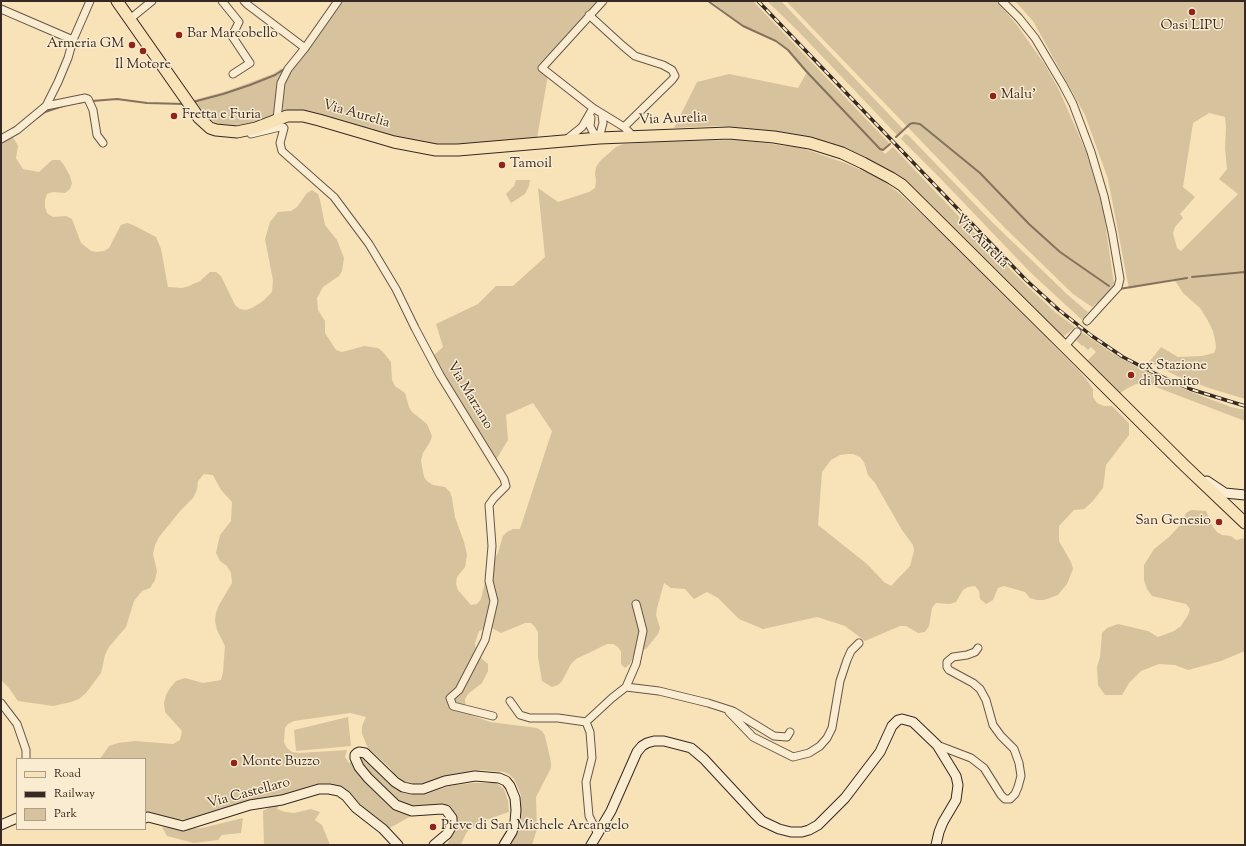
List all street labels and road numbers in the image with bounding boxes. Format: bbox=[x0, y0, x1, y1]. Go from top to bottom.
street label: Via Aurelia bbox=[321, 97, 391, 133]
street label: Via Aurelia bbox=[638, 110, 708, 130]
street label: Via Aurelia bbox=[951, 212, 1011, 272]
street label: Via Marzano bbox=[442, 359, 496, 433]
street label: Via Castellaro bbox=[206, 775, 292, 813]

